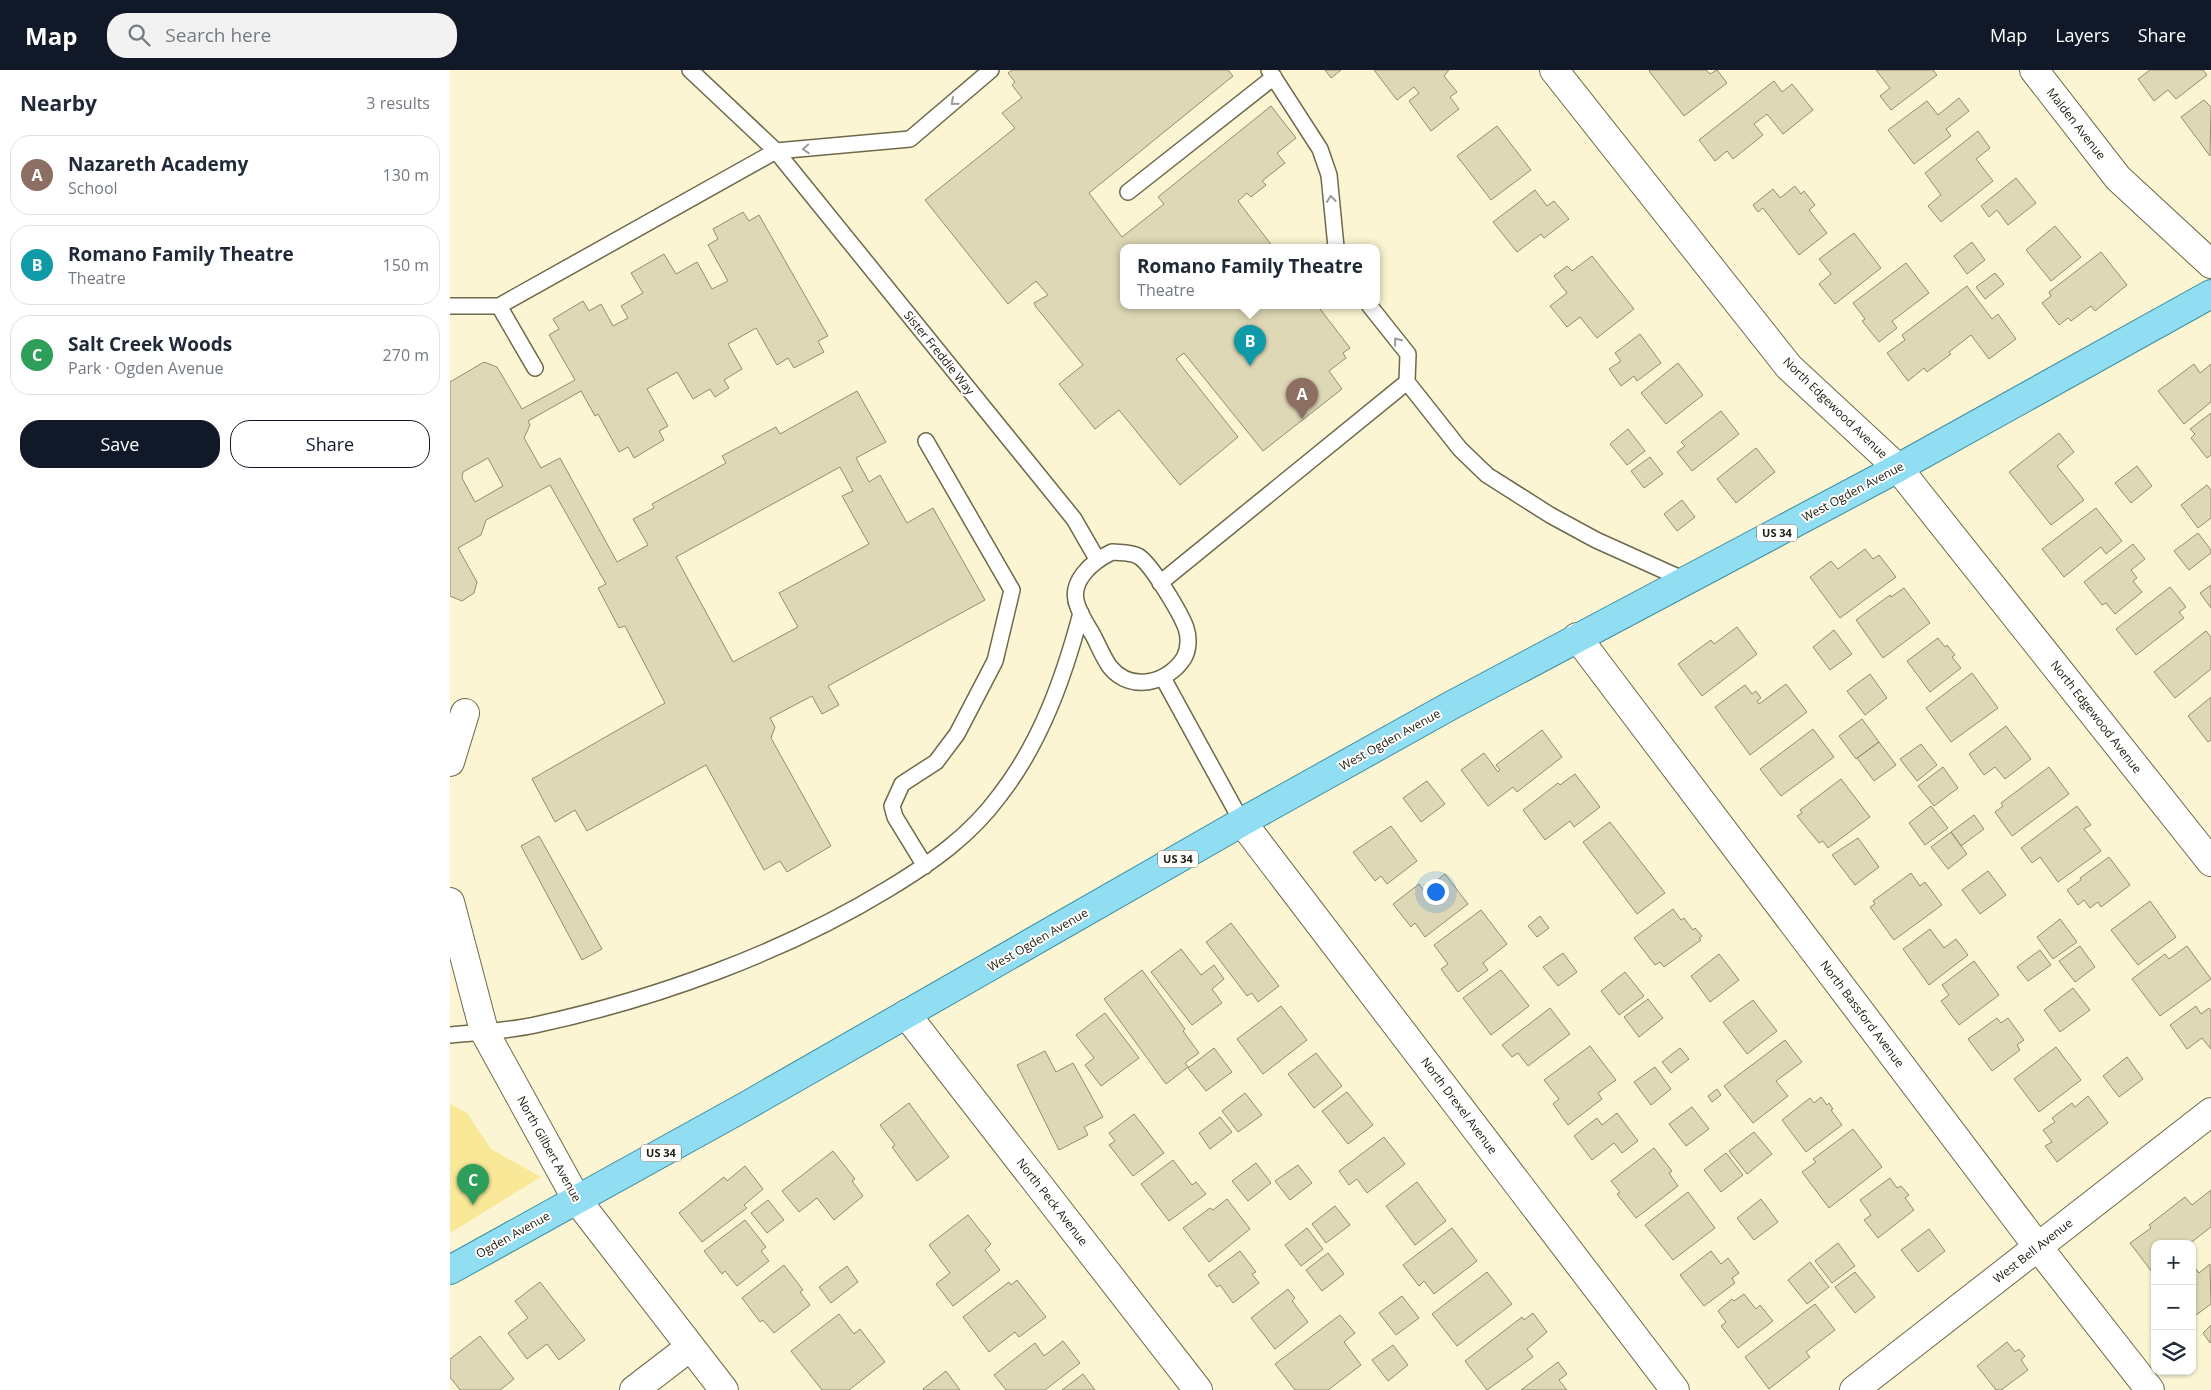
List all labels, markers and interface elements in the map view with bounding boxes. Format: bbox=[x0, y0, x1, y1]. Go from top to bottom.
search box bbox=[107, 13, 457, 58]
text: Map bbox=[25, 19, 77, 52]
icon: search bbox=[125, 21, 153, 49]
text: Search here bbox=[165, 22, 271, 48]
text: Map bbox=[1990, 23, 2027, 47]
text: Layers bbox=[2055, 23, 2110, 47]
text: Share bbox=[2138, 23, 2186, 47]
street label: Malden Avenue bbox=[2043, 84, 2110, 163]
text: Nearby bbox=[20, 89, 97, 117]
text: 3 results bbox=[366, 92, 430, 114]
one-way arrow bbox=[951, 96, 960, 104]
one-way arrow bbox=[802, 144, 810, 155]
text: Nazareth Academy bbox=[68, 151, 248, 177]
text: A bbox=[31, 164, 43, 186]
text: 130 m bbox=[383, 164, 429, 186]
text: School bbox=[68, 177, 118, 199]
one-way arrow bbox=[1326, 195, 1337, 203]
text: Romano Family Theatre bbox=[68, 241, 294, 267]
popup bbox=[1120, 244, 1380, 309]
text: Romano Family Theatre bbox=[1137, 253, 1363, 279]
text: B bbox=[32, 254, 42, 276]
text: 150 m bbox=[383, 254, 429, 276]
text: Theatre bbox=[68, 267, 126, 289]
text: Theatre bbox=[1137, 279, 1195, 301]
street label: Sister Freddie Way bbox=[900, 307, 979, 399]
pin: B bbox=[1234, 325, 1266, 366]
text: Salt Creek Woods bbox=[68, 331, 232, 357]
one-way arrow bbox=[1394, 337, 1403, 346]
text: C bbox=[32, 344, 42, 366]
text: 270 m bbox=[383, 344, 429, 366]
street label: North Edgewood Avenue bbox=[1779, 353, 1891, 462]
text: Park · Ogden Avenue bbox=[68, 357, 224, 379]
pin: A bbox=[1286, 378, 1318, 419]
button: Save bbox=[20, 420, 220, 468]
button: Share bbox=[230, 420, 430, 468]
street label: West Ogden Avenue bbox=[1799, 457, 1907, 526]
road number: US 34 bbox=[1757, 524, 1797, 542]
street label: North Edgewood Avenue bbox=[2047, 657, 2146, 777]
street label: West Ogden Avenue bbox=[1336, 705, 1444, 774]
road number: US 34 bbox=[1158, 851, 1198, 868]
your location bbox=[1423, 879, 1449, 905]
street label: West Ogden Avenue bbox=[985, 904, 1091, 975]
street label: North Bassford Avenue bbox=[1816, 957, 1909, 1071]
street label: North Drexel Avenue bbox=[1417, 1054, 1502, 1158]
street label: North Gilbert Avenue bbox=[513, 1093, 586, 1205]
road number: US 34 bbox=[641, 1144, 681, 1162]
street label: North Peck Avenue bbox=[1013, 1154, 1092, 1249]
pin: C bbox=[457, 1164, 489, 1205]
street label: Ogden Avenue bbox=[473, 1207, 553, 1262]
street label: West Bell Avenue bbox=[1989, 1214, 2076, 1287]
map controls bbox=[2151, 1240, 2196, 1375]
button: + bbox=[2151, 1240, 2196, 1285]
button: − bbox=[2151, 1285, 2196, 1330]
button: layers bbox=[2151, 1330, 2196, 1375]

